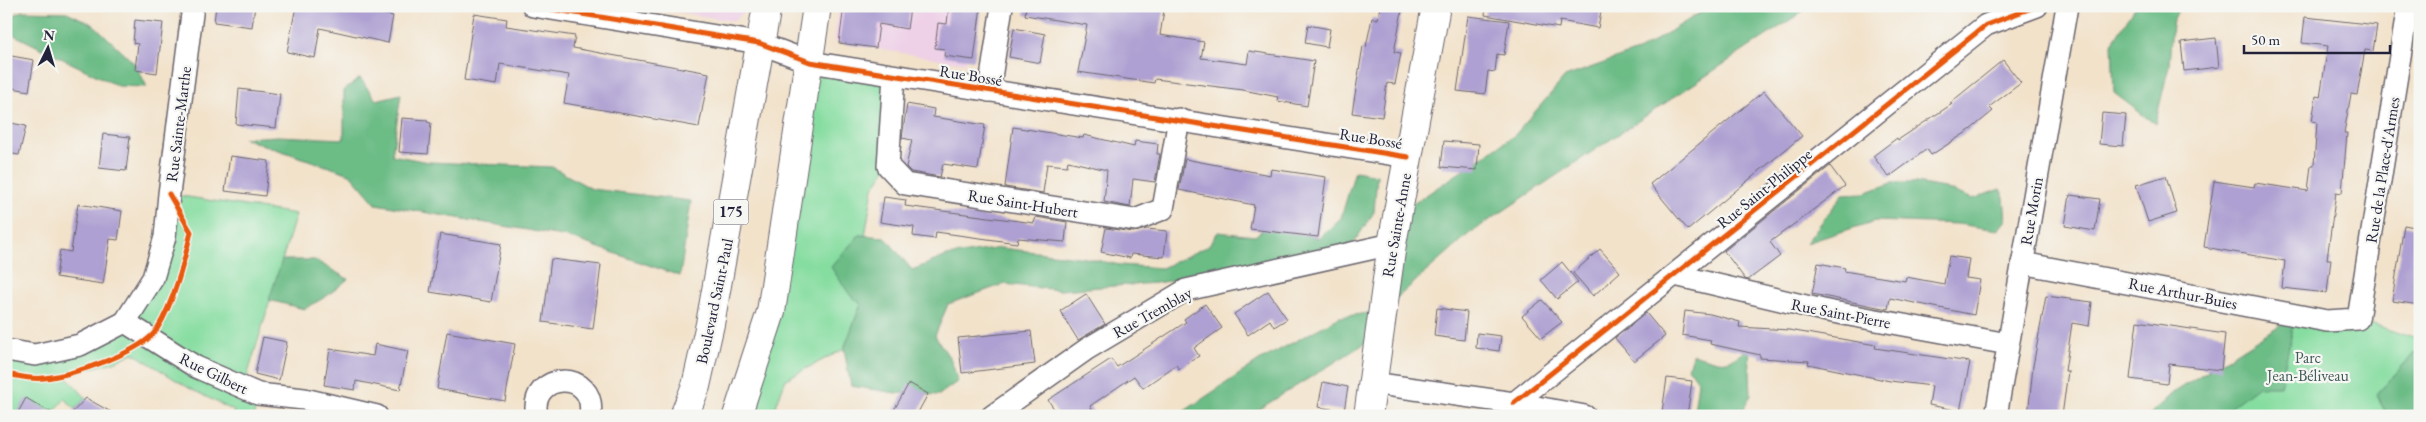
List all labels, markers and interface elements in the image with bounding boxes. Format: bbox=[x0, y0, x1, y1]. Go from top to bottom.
north arrow bbox=[22, 22, 72, 72]
scale bar bbox=[2244, 22, 2390, 54]
text: N bbox=[43, 26, 56, 45]
text: 50 m bbox=[2251, 30, 2280, 49]
street label: Rue Bossé bbox=[938, 60, 1004, 91]
street label: Rue Sainte-Marthe bbox=[161, 65, 196, 183]
street label: Rue de la Place-d'Armes bbox=[2361, 96, 2404, 245]
street label: Rue Bossé bbox=[1338, 123, 1404, 154]
street label: Rue Saint-Philippe bbox=[1712, 144, 1816, 233]
street label: Rue Sainte-Anne bbox=[1377, 171, 1416, 279]
street label: Rue Morin bbox=[2015, 175, 2048, 247]
street label: Rue Saint-Hubert bbox=[966, 184, 1079, 223]
road number: 175 bbox=[714, 200, 748, 224]
street label: Boulevard Saint-Paul bbox=[691, 236, 738, 366]
street label: Rue Arthur-Buies bbox=[2127, 273, 2239, 314]
street label: Rue Tremblay bbox=[1109, 282, 1196, 343]
street label: Rue Saint-Pierre bbox=[1789, 294, 1892, 333]
park label: Parc Jean-Béliveau bbox=[2265, 347, 2350, 386]
street label: Rue Gilbert bbox=[176, 348, 251, 399]

